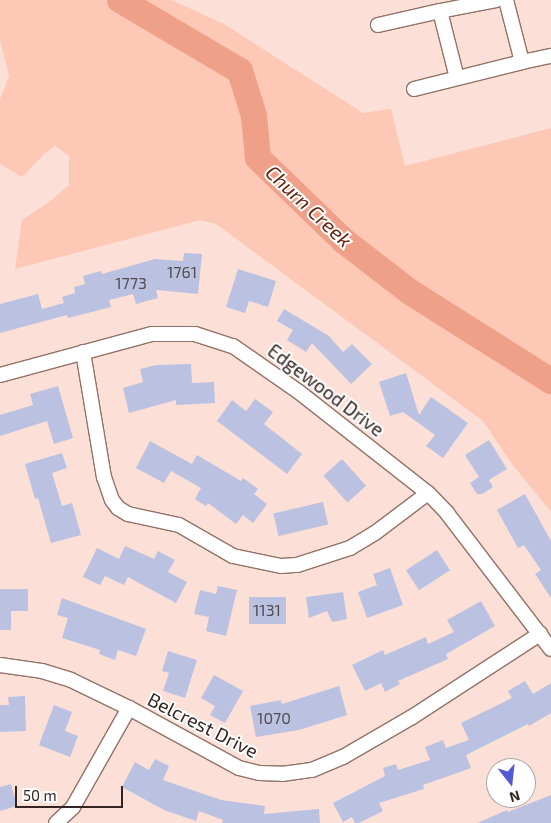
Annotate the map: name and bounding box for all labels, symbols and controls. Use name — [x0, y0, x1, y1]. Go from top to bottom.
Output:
water label: Churn Creek — [261, 160, 357, 252]
house number: 1761 — [167, 262, 197, 282]
house number: 1773 — [115, 273, 147, 293]
street label: Edgewood Drive — [263, 339, 389, 441]
house number: 1131 — [253, 600, 281, 620]
street label: Belcrest Drive — [144, 687, 262, 763]
house number: 1070 — [257, 708, 291, 728]
north arrow — [486, 758, 536, 808]
scale bar — [18, 776, 125, 808]
text: 50 m — [23, 786, 57, 804]
text: N — [508, 787, 522, 807]

